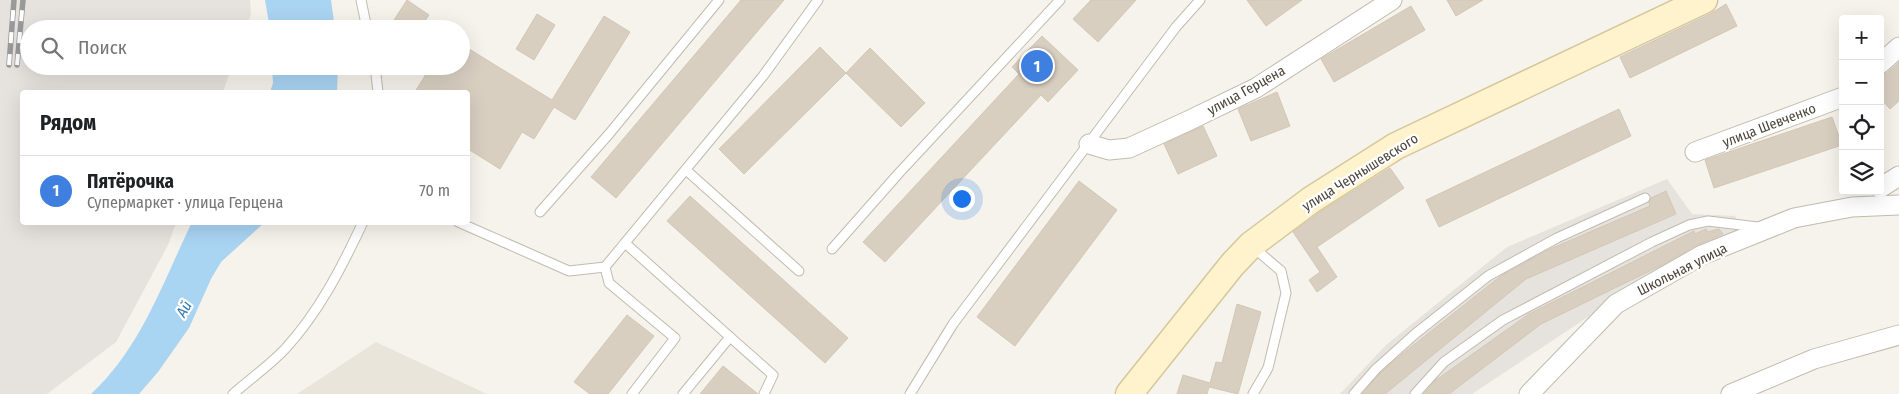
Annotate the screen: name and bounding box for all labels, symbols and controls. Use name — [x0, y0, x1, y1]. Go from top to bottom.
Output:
map controls — [1839, 15, 1884, 195]
button: + — [1839, 15, 1884, 60]
search box — [20, 20, 470, 75]
icon: search — [38, 34, 66, 62]
text: Поиск — [78, 36, 127, 59]
pin: 1 — [1021, 47, 1053, 85]
button: − — [1839, 60, 1884, 105]
street label: улица Герцена — [1204, 62, 1288, 119]
street label: улица Шевченко — [1720, 100, 1818, 151]
button: locate — [1839, 105, 1884, 150]
text: Рядом — [40, 110, 96, 136]
street label: улица Чернышевского — [1299, 130, 1421, 215]
button: layers — [1839, 150, 1884, 195]
text: Пятёрочка — [87, 170, 174, 193]
text: 1 — [53, 181, 59, 200]
text: 70 m — [419, 181, 450, 200]
your location — [949, 186, 975, 212]
text: Супермаркет · улица Герцена — [87, 193, 283, 212]
street label: Школьная улица — [1634, 239, 1730, 299]
water label: Ай — [172, 298, 196, 321]

